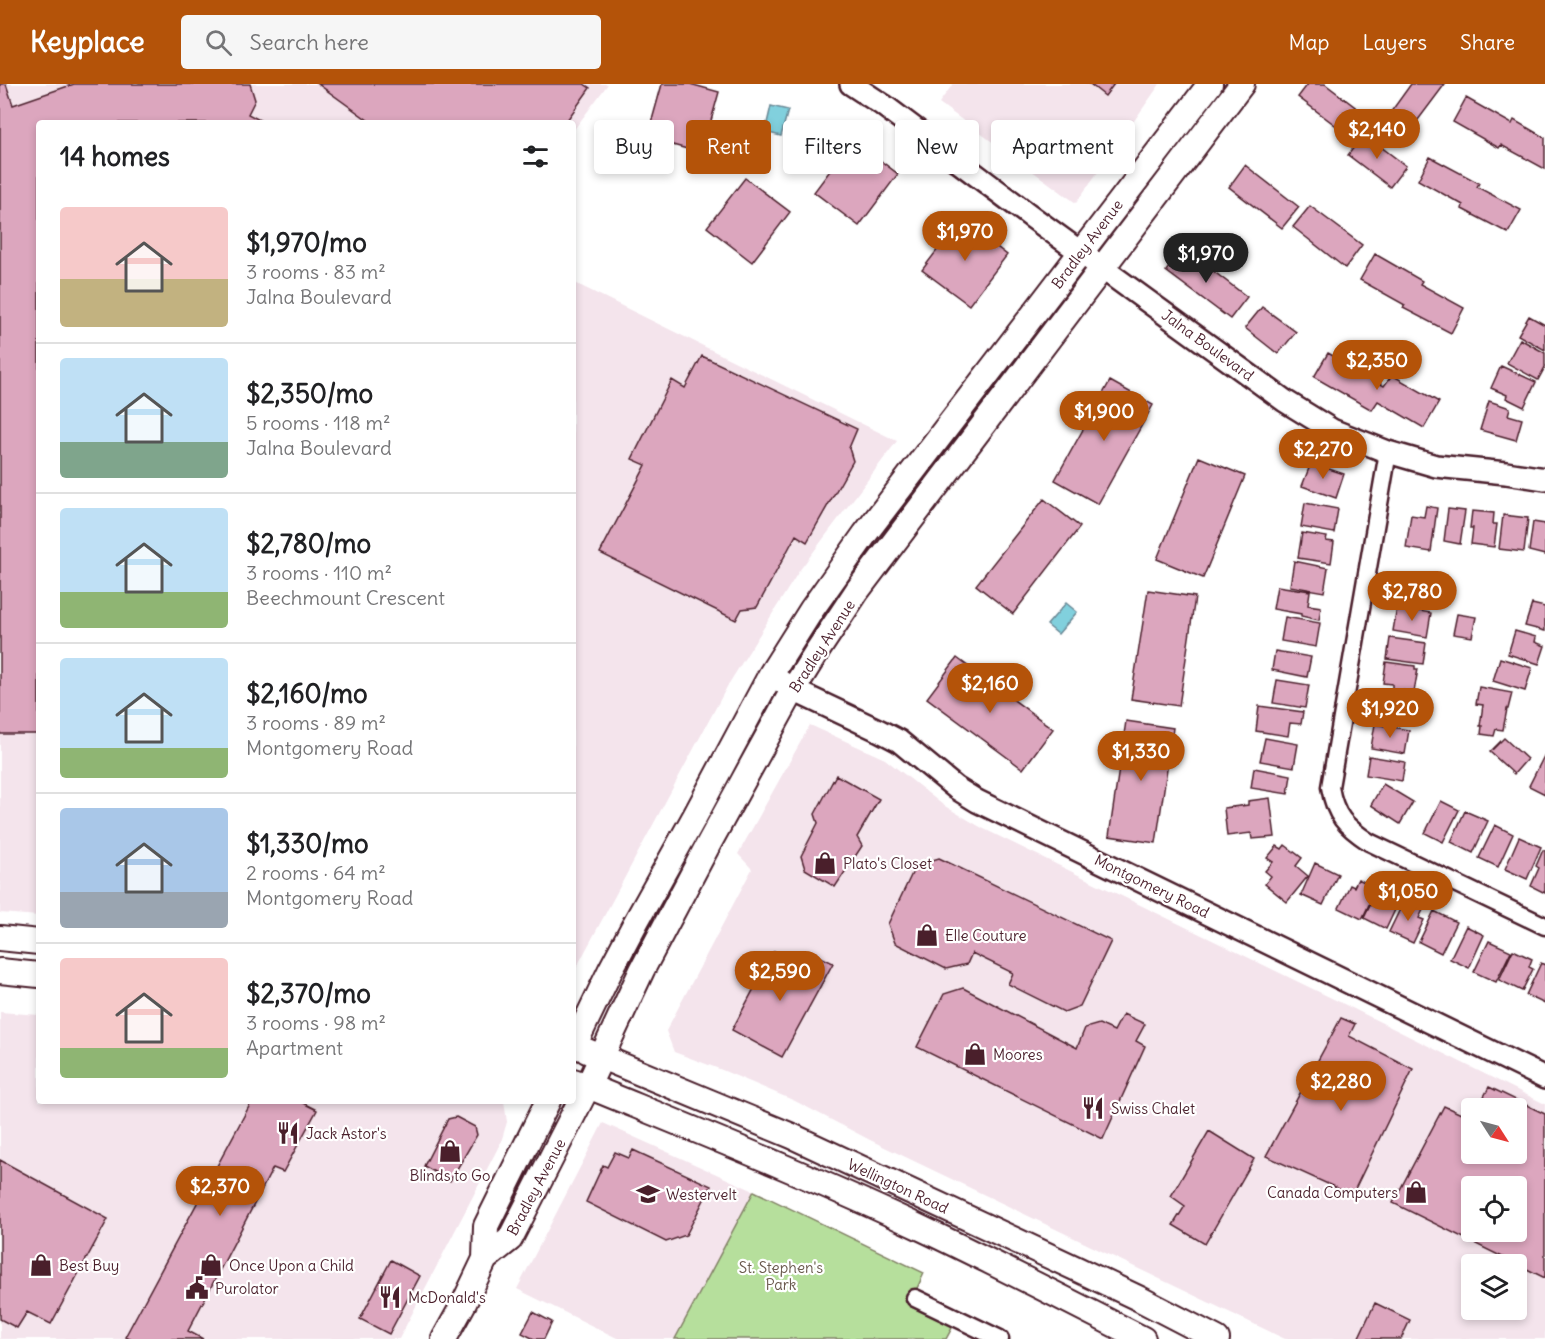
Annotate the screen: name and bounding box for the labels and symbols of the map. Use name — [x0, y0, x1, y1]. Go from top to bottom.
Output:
pin: $2,140 — [1328, 109, 1426, 160]
street label: Bradley Avenue — [1047, 196, 1127, 292]
pin: $1,970 — [916, 211, 1014, 262]
pin: $1,970 — [1157, 233, 1255, 284]
street label: Jalna Boulevard — [1158, 305, 1258, 385]
pin: $2,350 — [1328, 340, 1426, 391]
pin: $1,900 — [1055, 391, 1153, 442]
pin: $2,270 — [1274, 429, 1372, 480]
pin: $2,780 — [1363, 571, 1461, 622]
street label: Bradley Avenue — [785, 596, 859, 696]
pin: $2,160 — [941, 663, 1039, 714]
pin: $1,920 — [1341, 688, 1439, 739]
pin: $1,330 — [1092, 731, 1190, 782]
shop icon: Plato's Closet — [812, 850, 838, 876]
street label: Montgomery Road — [1091, 850, 1213, 922]
place label: Plato's Closet — [843, 854, 932, 873]
pin: $1,050 — [1359, 871, 1457, 922]
shop icon: Elle Couture — [914, 922, 940, 948]
place label: Elle Couture — [945, 926, 1027, 945]
pin: $2,590 — [731, 951, 829, 1002]
shop icon: Moores — [962, 1041, 988, 1067]
place label: Moores — [993, 1045, 1043, 1064]
pin: $2,280 — [1292, 1061, 1390, 1112]
restaurant icon: Swiss Chalet — [1080, 1095, 1106, 1121]
north arrow — [1461, 1098, 1527, 1164]
place label: Swiss Chalet — [1111, 1099, 1195, 1118]
restaurant icon: Jack Astor's — [275, 1120, 301, 1146]
place label: Jack Astor's — [306, 1124, 387, 1143]
street label: Bradley Avenue — [503, 1135, 569, 1239]
shop icon: Blinds to Go — [437, 1138, 463, 1164]
street label: Wellington Road — [844, 1154, 952, 1218]
pin: $2,370 — [171, 1166, 269, 1217]
place label: Blinds to Go — [410, 1166, 490, 1185]
shop icon: Canada Computers — [1403, 1179, 1429, 1205]
school or university icon: Westervelt — [635, 1181, 661, 1207]
place label: Canada Computers — [1267, 1183, 1398, 1202]
place label: Westervelt — [666, 1185, 737, 1204]
shop icon: Best Buy — [28, 1252, 54, 1278]
shop icon: Once Upon a Child — [198, 1252, 224, 1278]
place label: Best Buy — [59, 1256, 119, 1275]
place label: Once Upon a Child — [229, 1256, 354, 1275]
park label: St. Stephen's Park — [739, 1258, 823, 1294]
public building icon: Purolator — [184, 1275, 210, 1301]
place label: Purolator — [215, 1279, 279, 1298]
restaurant icon: McDonald's — [377, 1284, 403, 1310]
place label: McDonald's — [408, 1288, 486, 1307]

